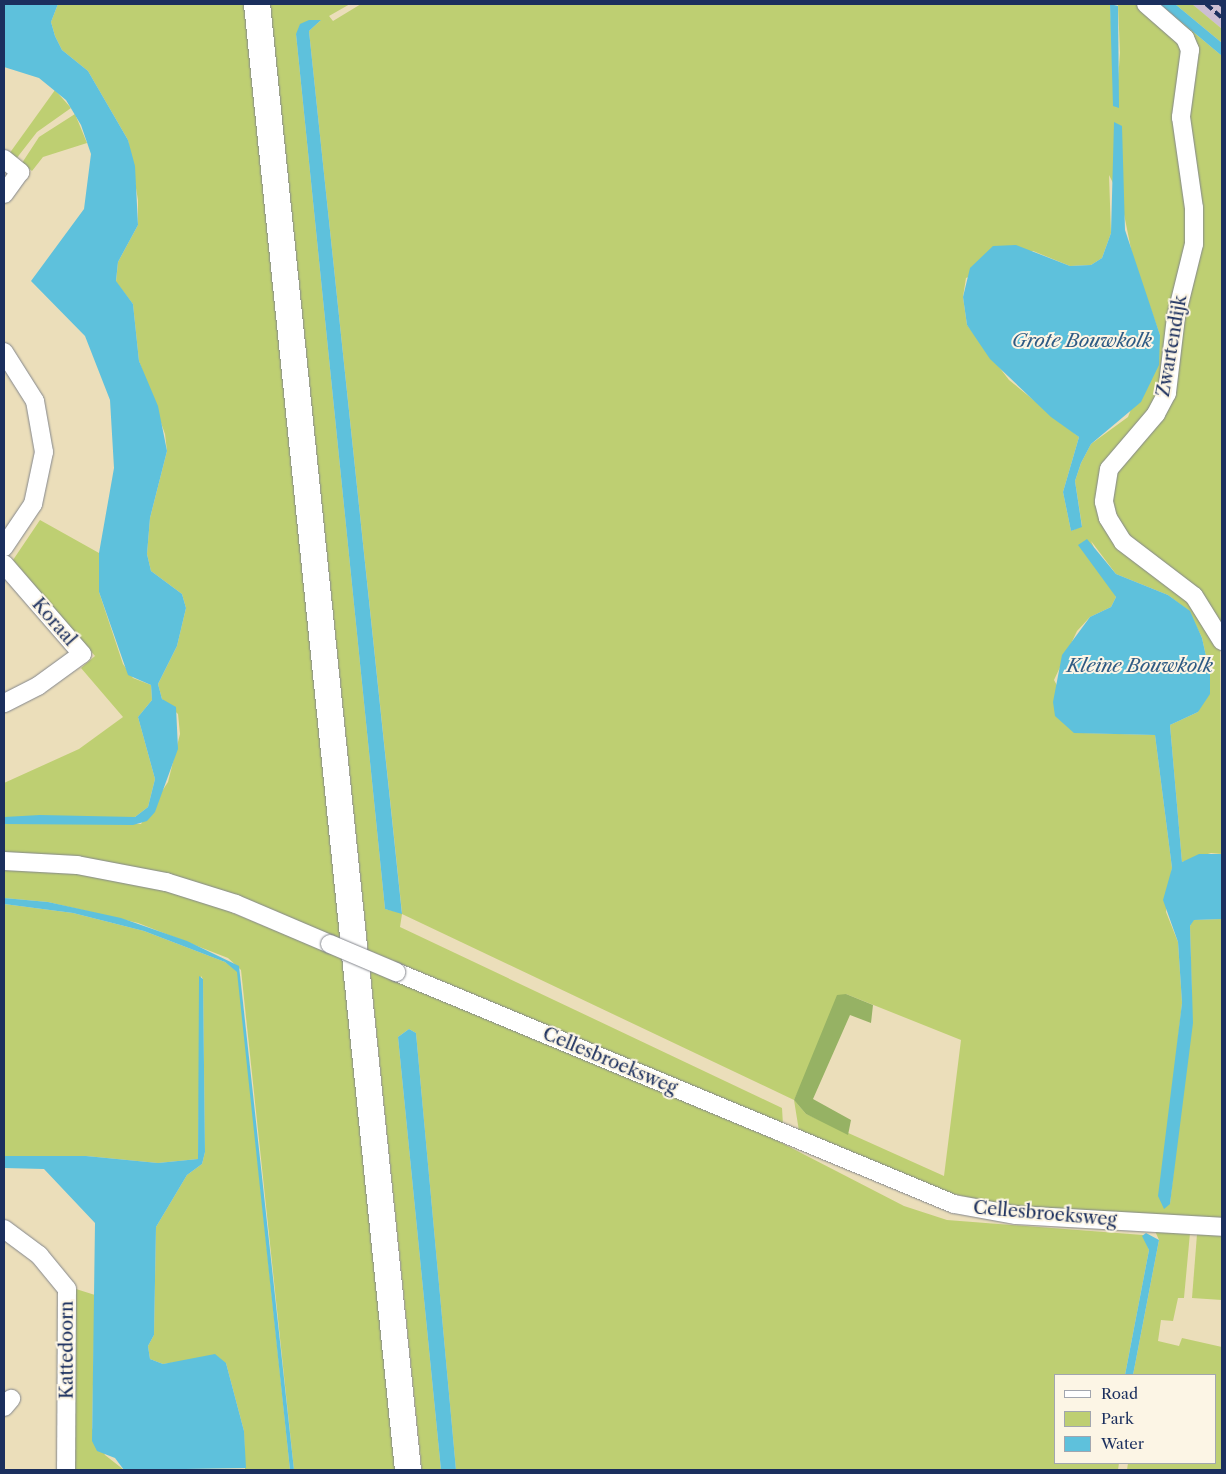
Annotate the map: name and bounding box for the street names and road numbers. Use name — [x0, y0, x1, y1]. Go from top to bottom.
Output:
street label: Zwartendijk — [1152, 294, 1192, 398]
street label: Koraal — [27, 594, 81, 650]
street label: Cellesbroeksweg — [539, 1023, 681, 1099]
street label: Cellesbroeksweg — [972, 1197, 1118, 1231]
street label: Kattedoorn — [56, 1301, 78, 1399]

